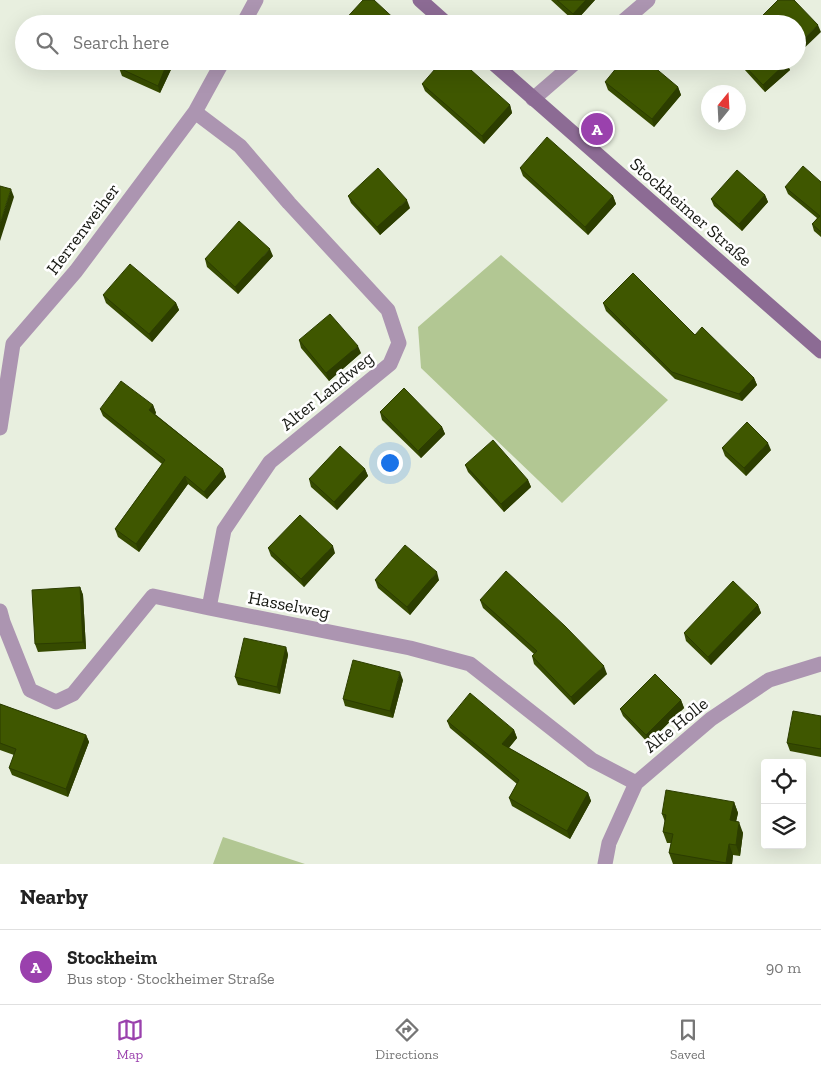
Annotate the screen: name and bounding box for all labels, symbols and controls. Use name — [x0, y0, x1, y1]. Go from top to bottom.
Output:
search box — [15, 15, 806, 70]
icon: search — [33, 29, 61, 57]
text: Search here — [73, 31, 169, 54]
north arrow — [701, 85, 746, 130]
pin: A — [581, 110, 613, 148]
street label: Stockheimer Straße — [625, 153, 757, 271]
street label: Herrenweiher — [42, 179, 124, 279]
street label: Alter Landweg — [276, 347, 378, 435]
your location — [377, 450, 403, 476]
street label: Hasselweg — [246, 586, 332, 624]
street label: Alte Holle — [639, 692, 713, 758]
map controls — [761, 759, 806, 849]
button: locate — [761, 759, 806, 804]
button: layers — [761, 804, 806, 849]
text: Nearby — [20, 884, 88, 909]
text: Stockheim — [67, 946, 157, 969]
text: A — [31, 958, 42, 977]
text: 90 m — [766, 958, 801, 977]
text: Bus stop · Stockheimer Straße — [67, 969, 275, 988]
tab: Map — [116, 1016, 144, 1063]
tab: Directions — [375, 1016, 439, 1063]
tab: Saved — [670, 1016, 705, 1063]

